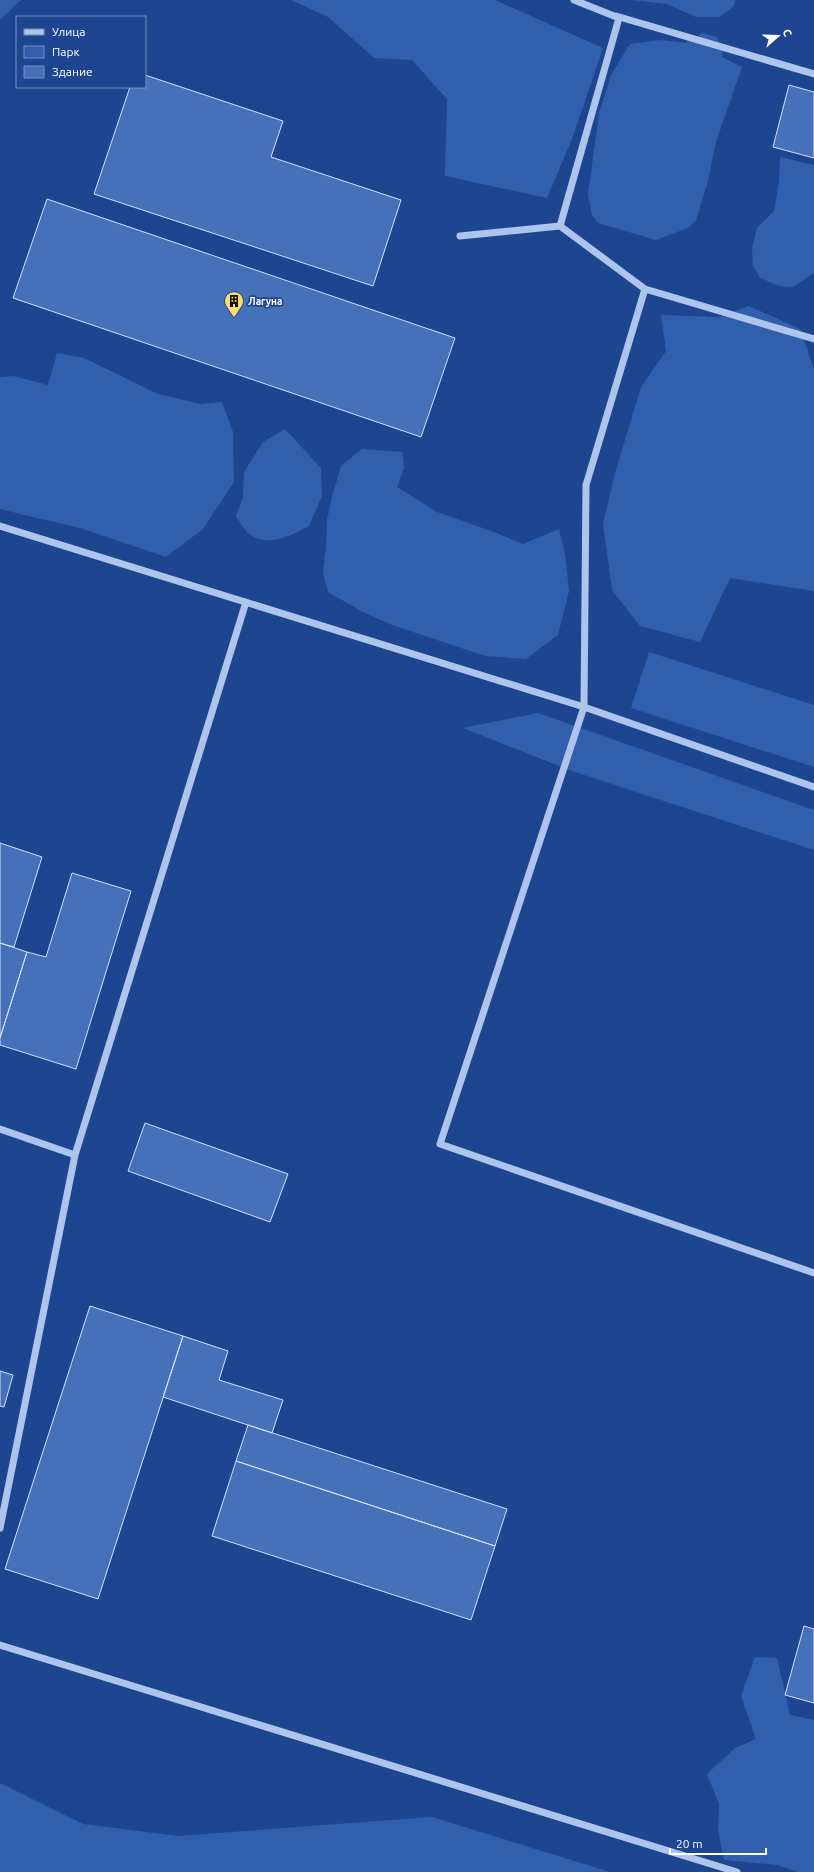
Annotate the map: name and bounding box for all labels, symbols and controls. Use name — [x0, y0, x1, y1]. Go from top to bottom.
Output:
legend — [16, 16, 146, 88]
north arrow — [758, 16, 798, 56]
text: Улица — [52, 25, 85, 38]
text: С — [781, 27, 794, 38]
text: Парк — [52, 45, 80, 58]
text: Здание — [52, 65, 93, 78]
building icon: Лагуна — [223, 290, 245, 318]
place label: Лагуна — [248, 296, 282, 307]
scale bar — [670, 1830, 766, 1856]
text: 20 m — [676, 1837, 703, 1850]

